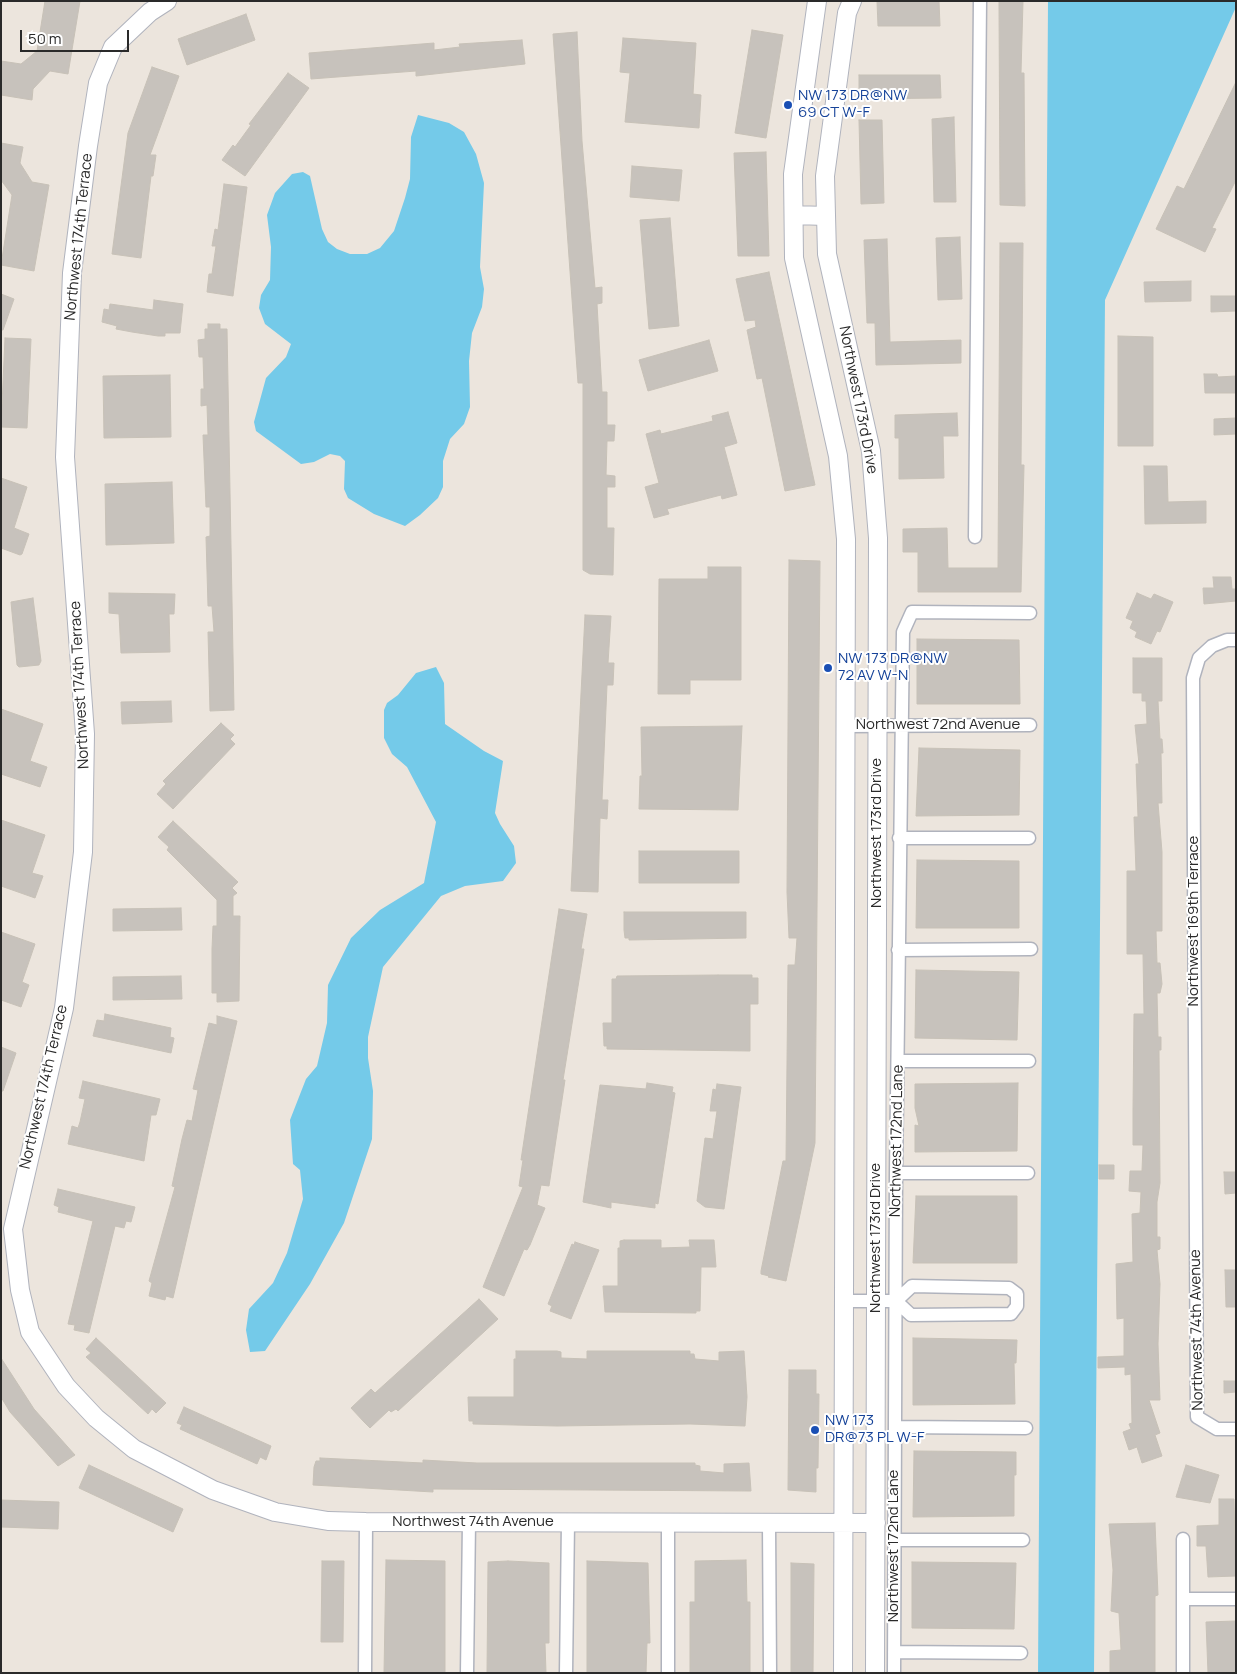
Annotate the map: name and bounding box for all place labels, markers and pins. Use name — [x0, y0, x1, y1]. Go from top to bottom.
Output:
place label: NW 173 DR@NW 69 CT W-F — [798, 87, 907, 122]
marker: NW 173 DR@NW 69 CT W-F — [782, 99, 794, 111]
place label: NW 173 DR@NW 72 AV W-N — [838, 650, 947, 685]
marker: NW 173 DR@NW 72 AV W-N — [822, 662, 834, 674]
place label: NW 173 DR@73 PL W-F — [825, 1412, 925, 1447]
marker: NW 173 DR@73 PL W-F — [809, 1424, 821, 1436]

